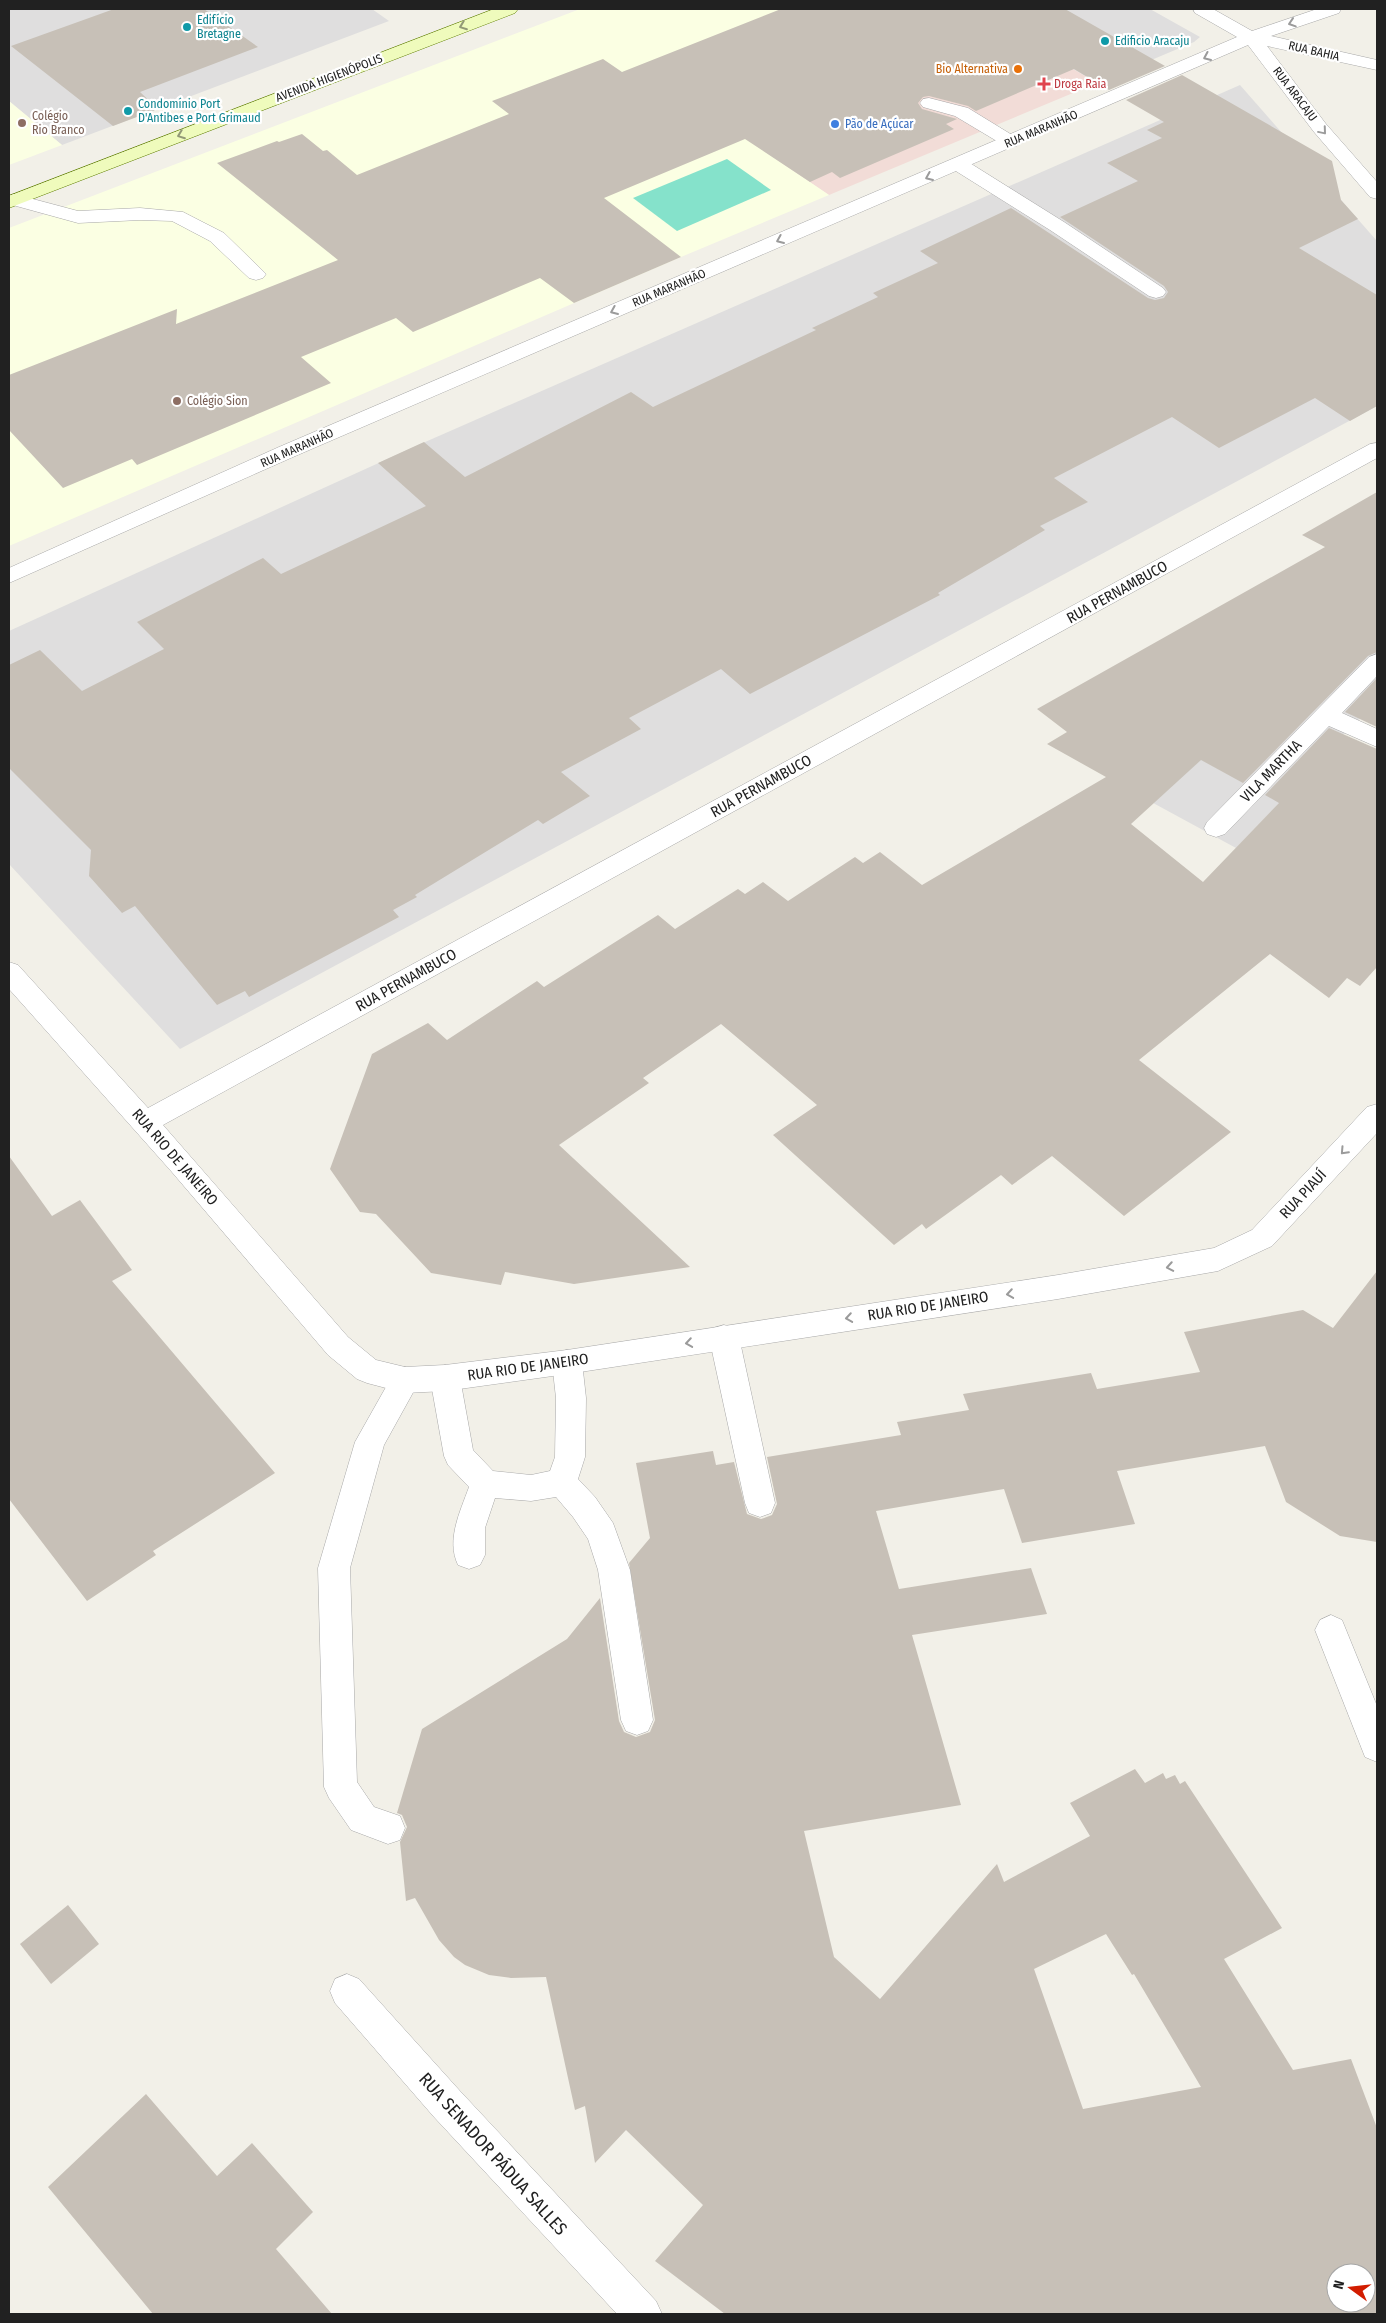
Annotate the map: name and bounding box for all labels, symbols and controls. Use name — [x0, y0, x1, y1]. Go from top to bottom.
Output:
place label: Edifício Bretagne — [197, 13, 241, 41]
one-way arrow — [1289, 18, 1297, 28]
one-way arrow — [460, 20, 468, 30]
marker: Edifício Bretagne — [181, 21, 193, 33]
place label: Edificio Aracaju — [1115, 34, 1190, 48]
marker: Edificio Aracaju — [1099, 35, 1111, 47]
street label: RUA BAHIA — [1287, 38, 1342, 64]
street label: AVENIDA HIGIENÓPOLIS — [273, 50, 384, 105]
one-way arrow — [1203, 51, 1212, 62]
place label: Bio Alternativa — [936, 62, 1008, 76]
marker: Bio Alternativa — [1012, 63, 1024, 75]
street label: RUA ARACAJU — [1270, 64, 1320, 124]
place label: Droga Raia — [1054, 77, 1107, 91]
marker: Droga Raia — [1038, 78, 1050, 90]
place label: Condomínio Port D'Antibes e Port Grimaud — [138, 97, 261, 125]
marker: Condomínio Port D'Antibes e Port Grimaud — [122, 105, 134, 117]
street label: RUA MARANHÃO — [1002, 106, 1080, 151]
place label: Colégio Rio Branco — [32, 109, 85, 137]
marker: Colégio Rio Branco — [16, 117, 28, 129]
place label: Pão de Açúcar — [845, 117, 914, 131]
marker: Pão de Açúcar — [829, 118, 841, 130]
one-way arrow — [1318, 125, 1326, 134]
one-way arrow — [177, 129, 186, 140]
one-way arrow — [925, 170, 934, 181]
one-way arrow — [776, 234, 785, 245]
street label: RUA MARANHÃO — [630, 265, 708, 310]
one-way arrow — [610, 305, 619, 316]
place label: Colégio Sion — [187, 394, 248, 408]
marker: Colégio Sion — [171, 395, 183, 407]
street label: RUA MARANHÃO — [258, 425, 336, 470]
street label: RUA PERNAMBUCO — [1063, 557, 1171, 627]
street label: VILA MARTHA — [1237, 736, 1305, 806]
street label: RUA PERNAMBUCO — [707, 751, 815, 821]
street label: RUA PERNAMBUCO — [352, 945, 460, 1015]
street label: RUA RIO DE JANEIRO — [128, 1105, 222, 1209]
one-way arrow — [1341, 1145, 1350, 1154]
street label: RUA PIAUÍ — [1276, 1166, 1330, 1222]
one-way arrow — [1166, 1262, 1175, 1272]
street label: RUA RIO DE JANEIRO — [866, 1288, 990, 1324]
one-way arrow — [1006, 1288, 1014, 1299]
one-way arrow — [845, 1313, 854, 1323]
one-way arrow — [684, 1337, 693, 1347]
street label: RUA RIO DE JANEIRO — [466, 1350, 590, 1384]
street label: RUA SENADOR PÁDUA SALLES — [414, 2068, 573, 2240]
north arrow — [1326, 2263, 1376, 2313]
text: N — [1330, 2279, 1348, 2291]

